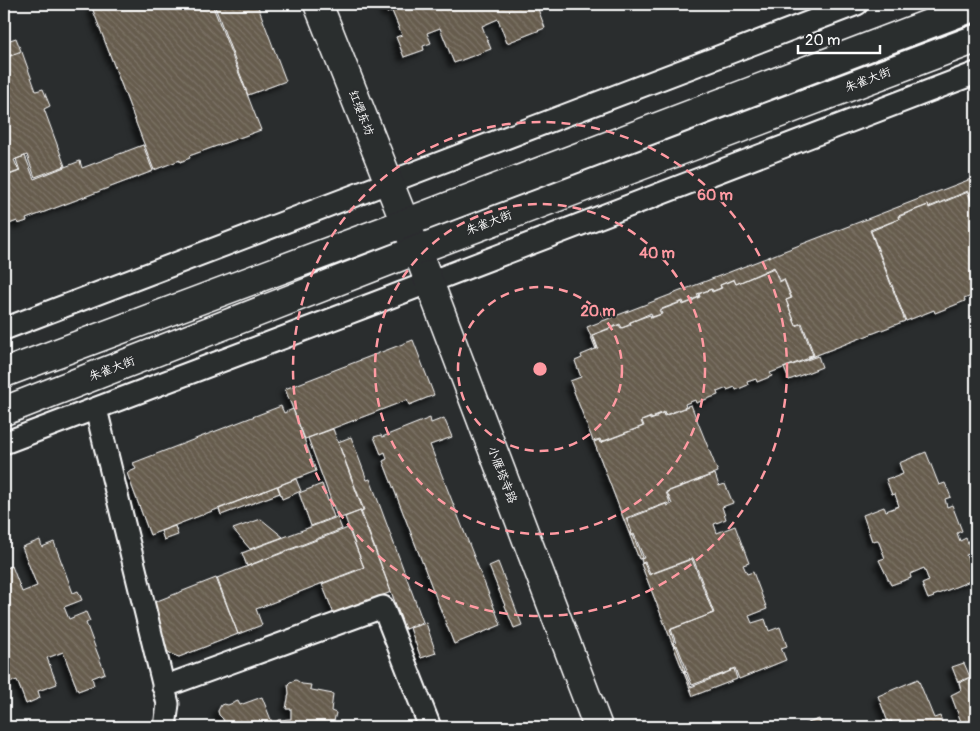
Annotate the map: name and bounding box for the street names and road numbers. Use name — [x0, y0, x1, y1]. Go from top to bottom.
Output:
street label: 朱雀大街 — [843, 64, 893, 96]
street label: 红缨东坊 — [345, 88, 377, 138]
street label: 朱雀大街 — [464, 207, 514, 239]
street label: 朱雀大街 — [87, 353, 137, 385]
street label: 小雁塔寺路 — [484, 444, 520, 506]

